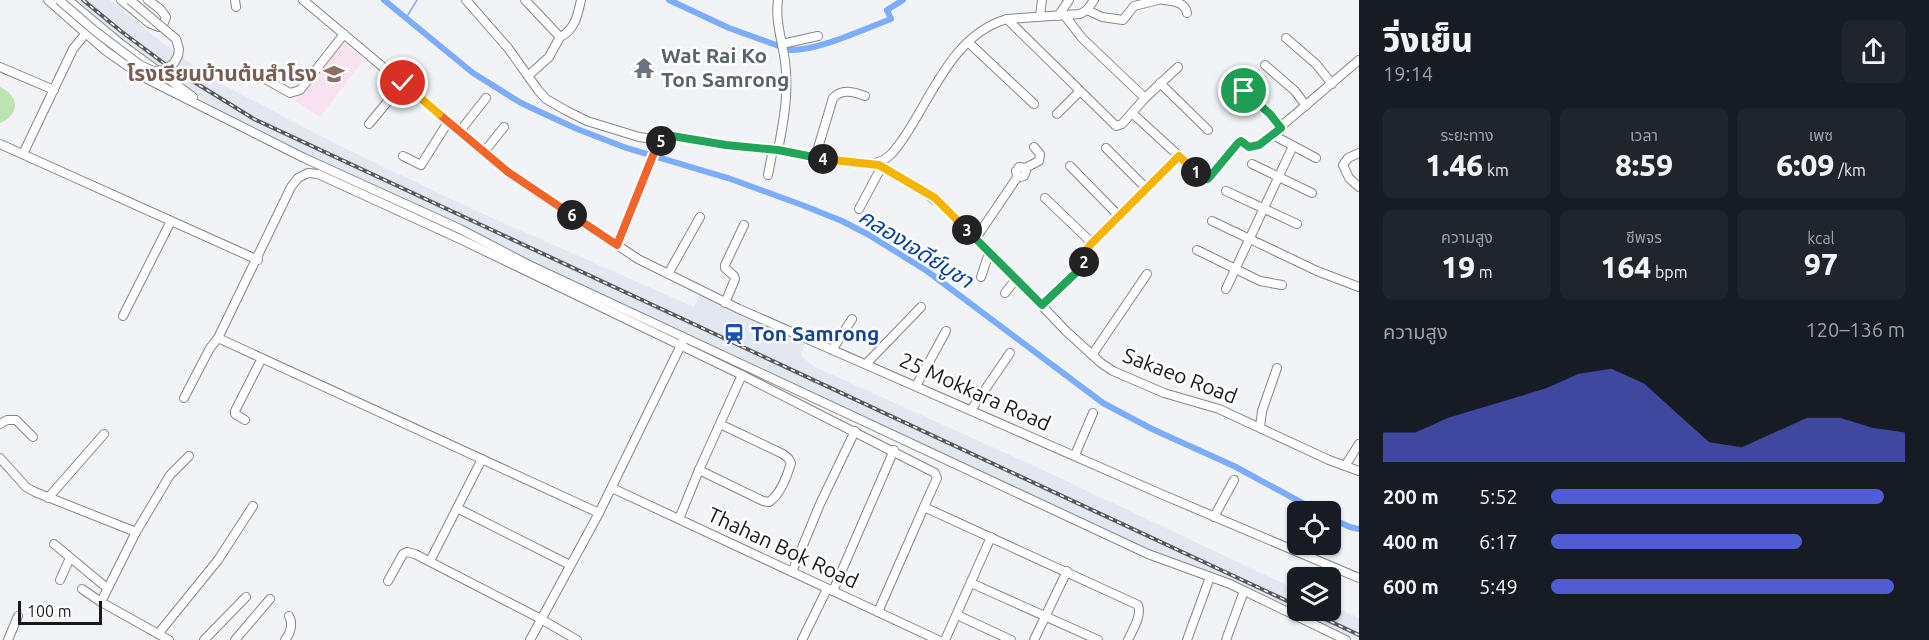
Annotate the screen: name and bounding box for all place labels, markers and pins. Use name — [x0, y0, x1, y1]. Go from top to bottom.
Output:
place label: Wat Rai Ko Ton Samrong — [661, 43, 789, 91]
temple icon: Wat Rai Ko Ton Samrong — [632, 56, 656, 80]
pin — [377, 57, 428, 108]
place label: โรงเรียนบ้านต้นสำโรง — [127, 61, 317, 85]
school or university icon: โรงเรียนบ้านต้นสำโรง — [322, 62, 346, 86]
pin — [1218, 65, 1269, 116]
pin: 5 — [646, 126, 676, 156]
pin: 4 — [808, 144, 838, 174]
pin: 1 — [1181, 157, 1211, 187]
pin: 6 — [557, 200, 587, 230]
pin: 3 — [952, 215, 982, 245]
pin: 2 — [1069, 247, 1099, 277]
place label: Ton Samrong — [751, 321, 879, 345]
station icon: Ton Samrong — [722, 322, 746, 346]

